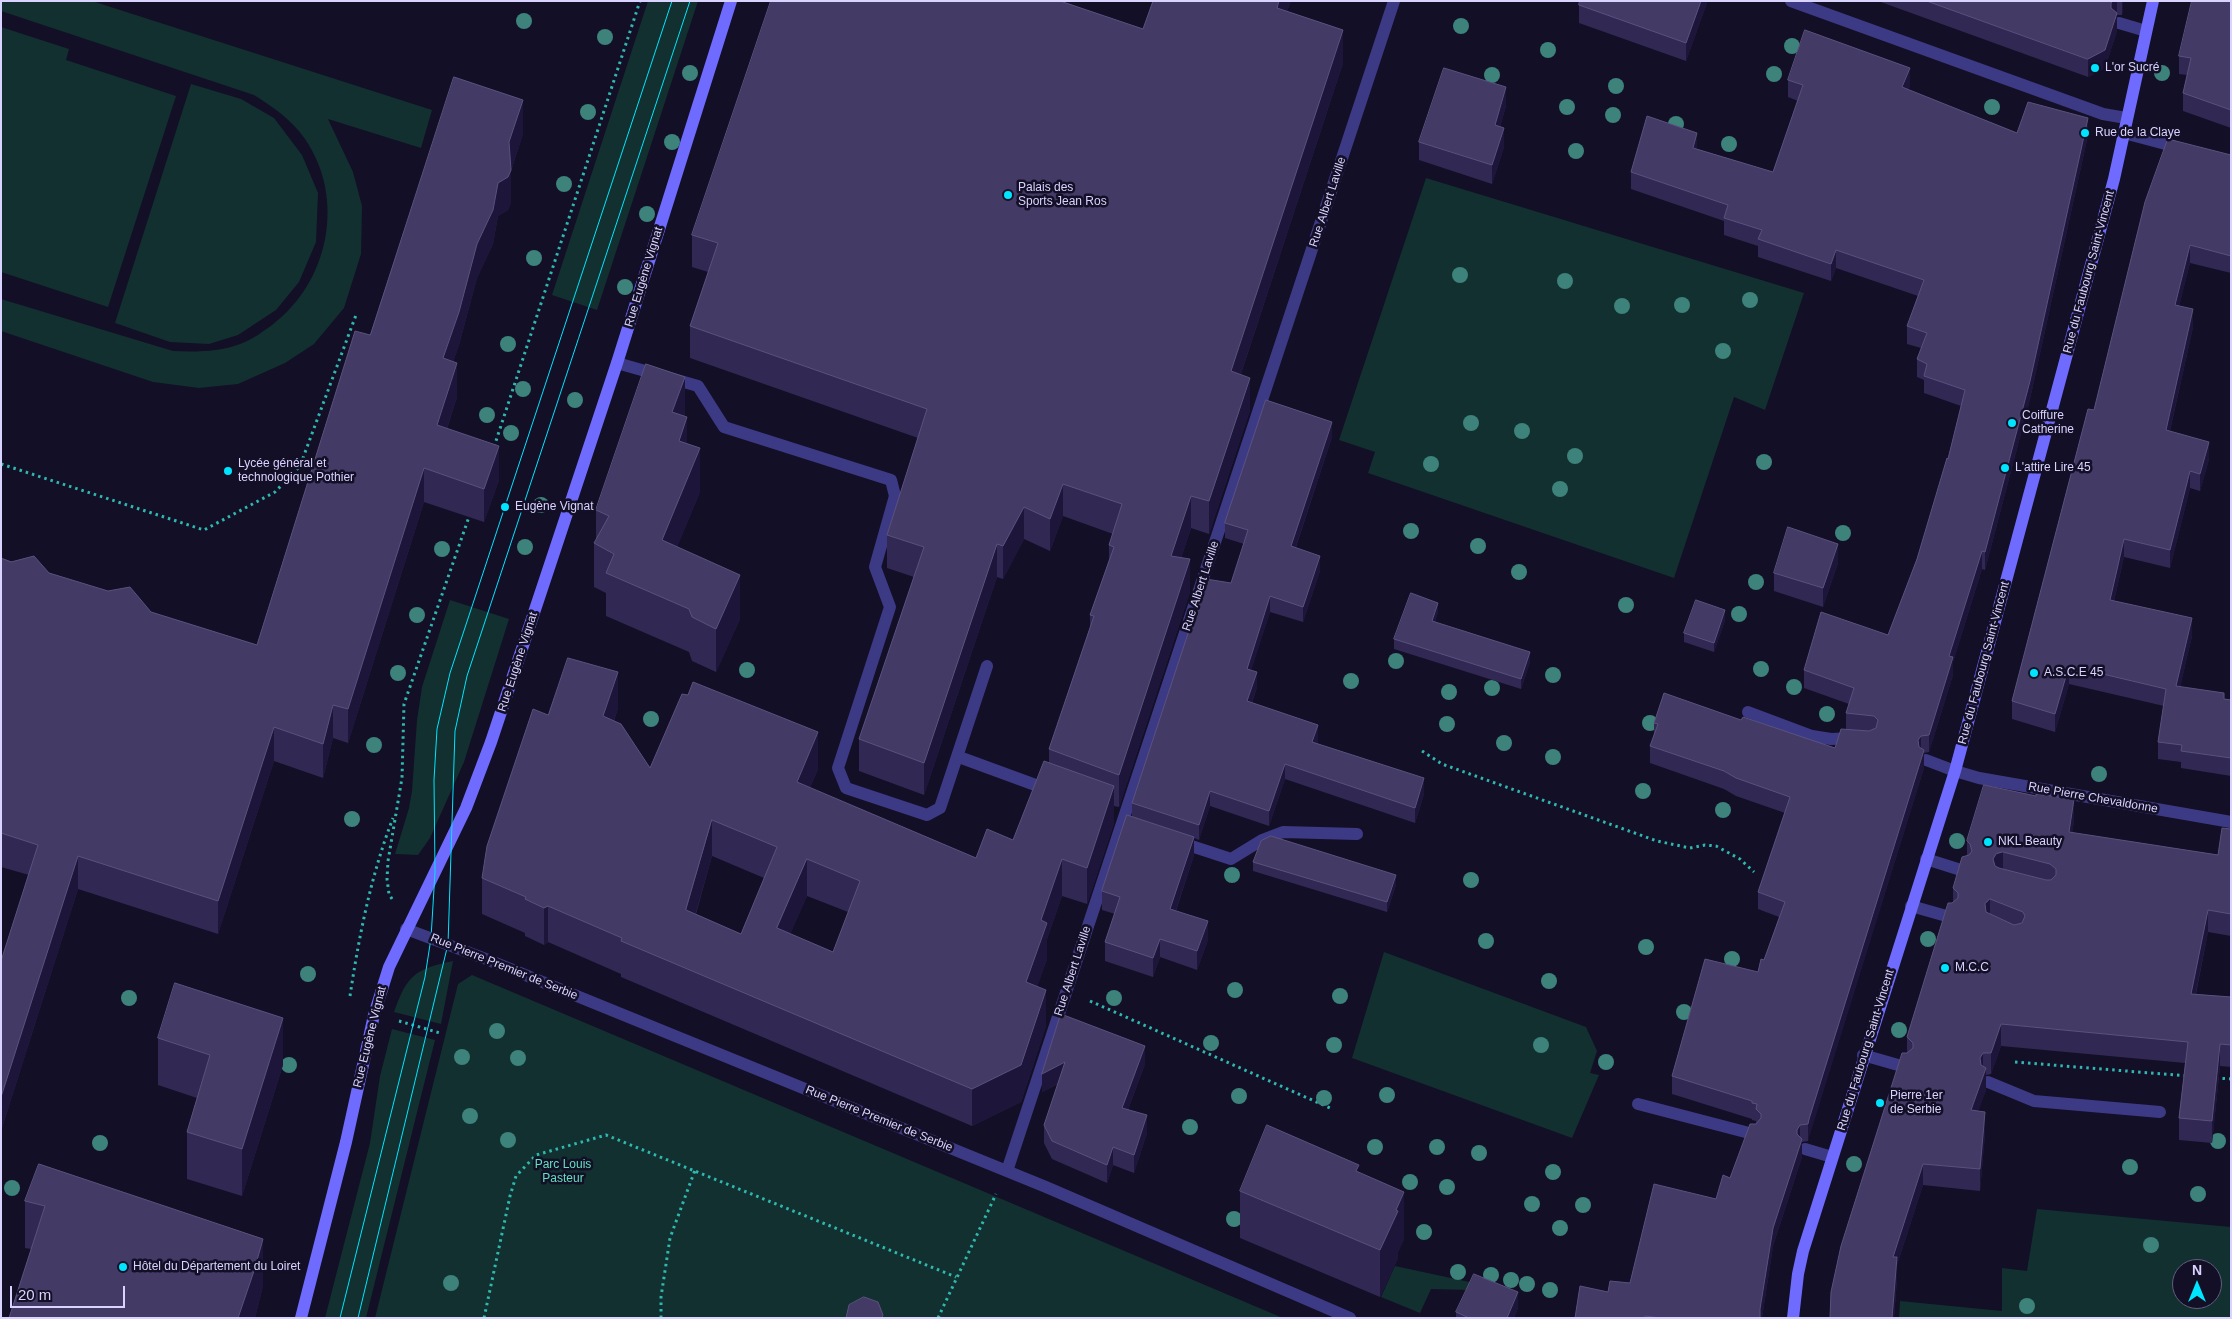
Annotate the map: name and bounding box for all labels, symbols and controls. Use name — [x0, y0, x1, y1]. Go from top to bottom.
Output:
place label: L'or Sucré — [2105, 61, 2159, 75]
marker: L'or Sucré — [2089, 62, 2101, 74]
place label: Rue de la Claye — [2095, 126, 2180, 140]
marker: Rue de la Claye — [2079, 127, 2091, 139]
street label: Rue Albert Laville — [1307, 155, 1349, 249]
place label: Palais des Sports Jean Ros — [1018, 181, 1107, 209]
marker: Palais des Sports Jean Ros — [1002, 189, 1014, 201]
street label: Rue du Faubourg Saint-Vincent — [2060, 189, 2118, 355]
street label: Rue Eugène Vignat — [622, 225, 666, 329]
place label: Coiffure Catherine — [2022, 409, 2074, 437]
marker: Coiffure Catherine — [2006, 417, 2018, 429]
place label: Lycée général et technologique Pothier — [238, 457, 354, 485]
place label: L'attire Lire 45 — [2015, 461, 2091, 475]
marker: L'attire Lire 45 — [1999, 462, 2011, 474]
marker: Lycée général et technologique Pothier — [222, 465, 234, 477]
place label: Eugène Vignat — [515, 500, 594, 514]
marker: Eugène Vignat — [499, 501, 511, 513]
street label: Rue Albert Laville — [1180, 539, 1222, 633]
street label: Rue du Faubourg Saint-Vincent — [1955, 580, 2013, 746]
street label: Rue Eugène Vignat — [495, 610, 541, 714]
place label: A.S.C.E 45 — [2044, 666, 2103, 680]
marker: A.S.C.E 45 — [2028, 667, 2040, 679]
street label: Rue Pierre Chevaldonne — [2027, 779, 2159, 817]
place label: NKL Beauty — [1998, 835, 2062, 849]
marker: NKL Beauty — [1982, 836, 1994, 848]
street label: Rue Albert Laville — [1052, 924, 1094, 1018]
street label: Rue Pierre Premier de Serbie — [428, 931, 580, 1003]
place label: M.C.C — [1955, 961, 1989, 975]
marker: M.C.C — [1939, 962, 1951, 974]
street label: Rue du Faubourg Saint-Vincent — [1835, 968, 1897, 1132]
street label: Rue Eugène Vignat — [350, 985, 390, 1089]
street label: Rue Pierre Premier de Serbie — [803, 1083, 955, 1155]
place label: Pierre 1er de Serbie — [1890, 1089, 1943, 1117]
marker: Pierre 1er de Serbie — [1874, 1097, 1886, 1109]
park label: Parc Louis Pasteur — [535, 1158, 591, 1186]
north arrow — [2172, 1259, 2222, 1309]
place label: Hôtel du Département du Loiret — [133, 1260, 300, 1274]
marker: Hôtel du Département du Loiret — [117, 1261, 129, 1273]
text: N — [2192, 1262, 2202, 1278]
scale bar — [12, 1276, 128, 1308]
text: 20 m — [18, 1286, 51, 1303]

